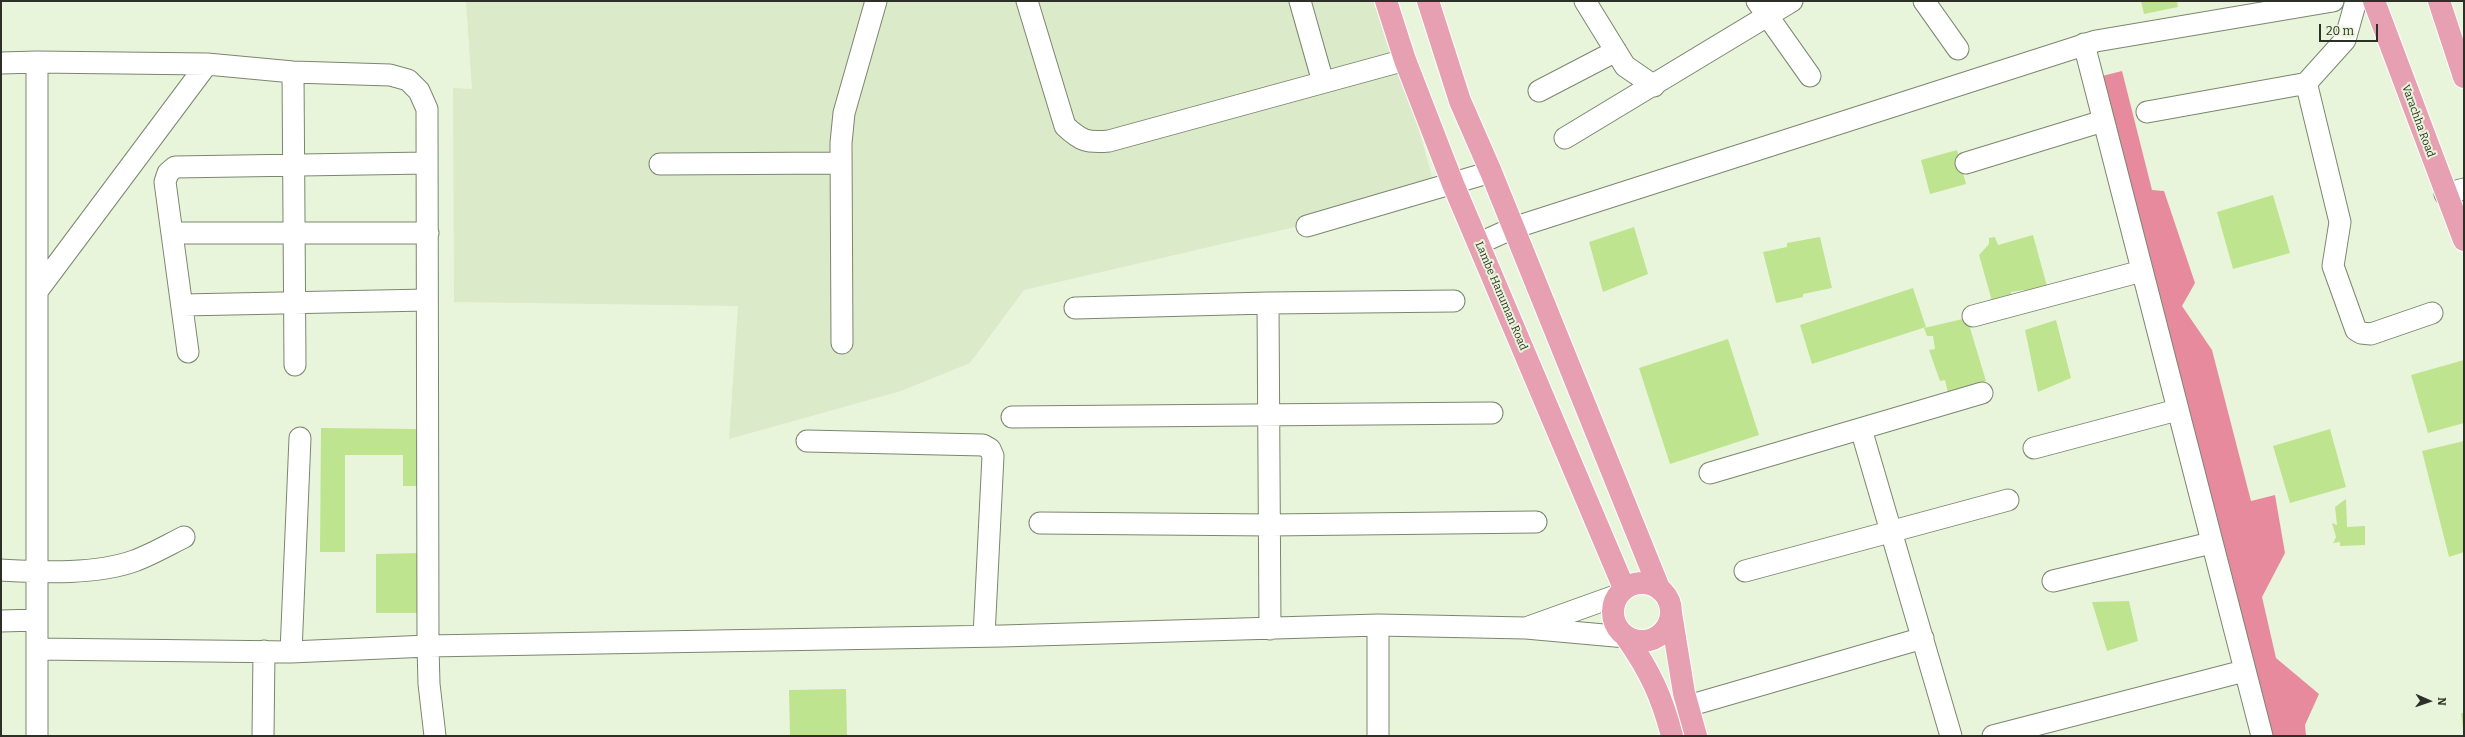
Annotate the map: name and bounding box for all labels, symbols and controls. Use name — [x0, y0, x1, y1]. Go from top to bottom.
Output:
scale bar — [2321, 16, 2380, 42]
text: 20 m — [2326, 24, 2354, 38]
street label: Varachha Road — [2399, 83, 2437, 159]
street label: Lambe Hanuman Road — [1472, 240, 1530, 352]
north arrow — [2409, 681, 2449, 721]
text: N — [2435, 697, 2448, 706]

